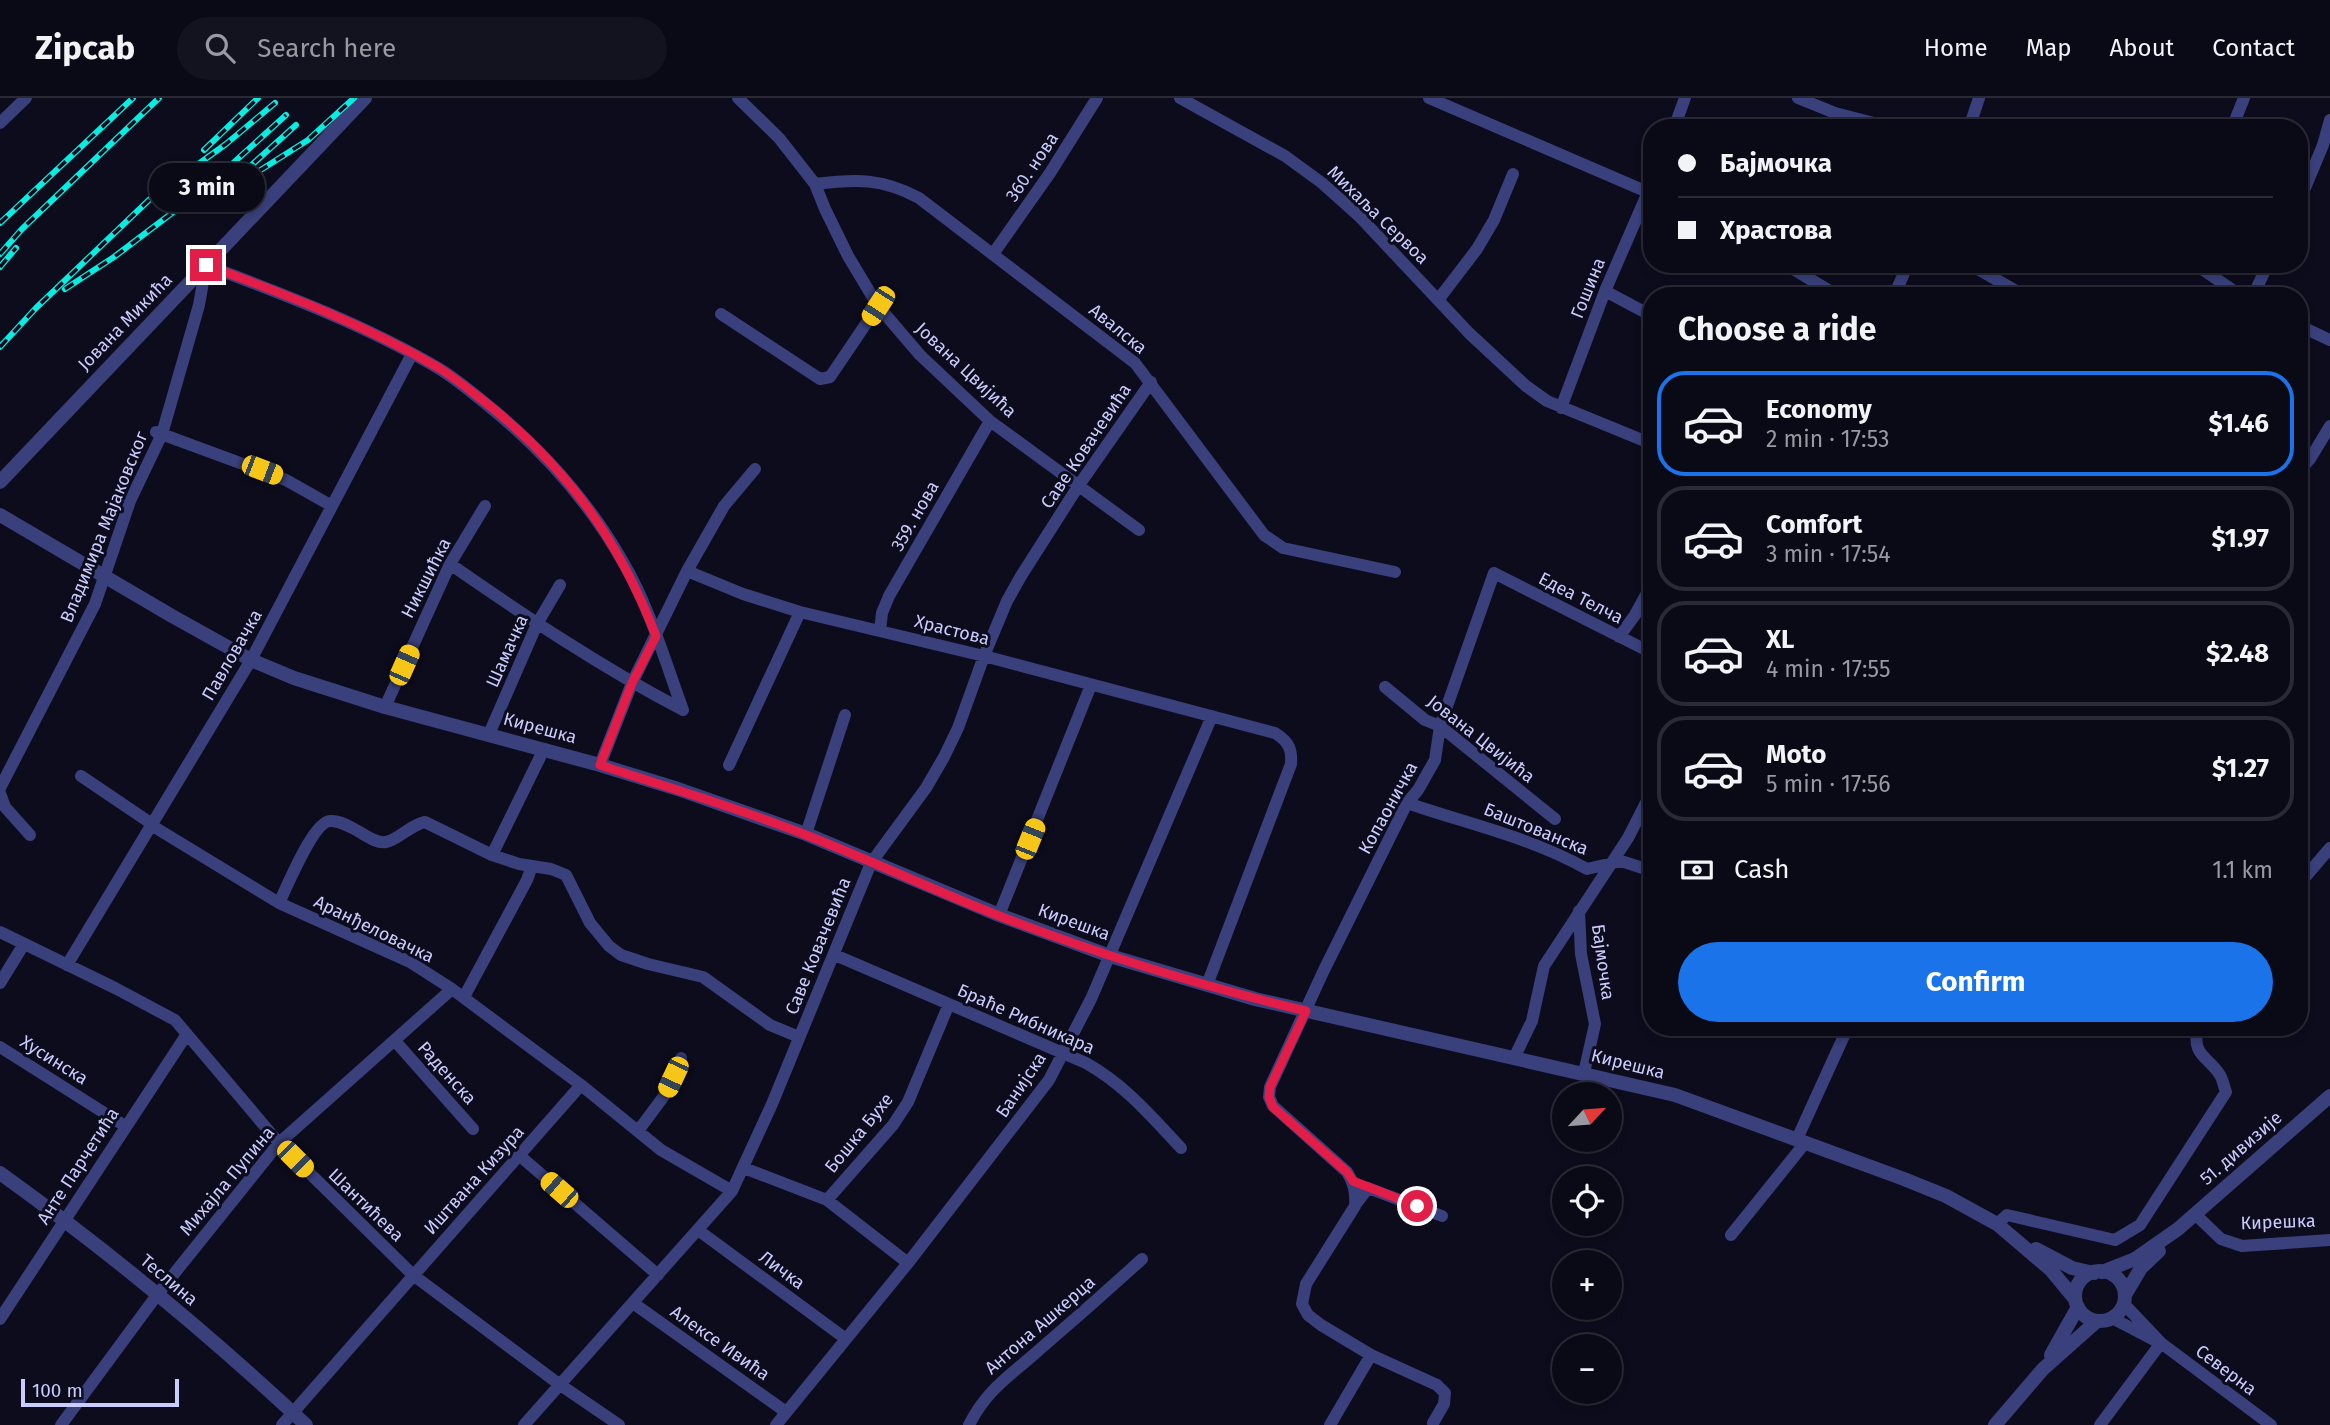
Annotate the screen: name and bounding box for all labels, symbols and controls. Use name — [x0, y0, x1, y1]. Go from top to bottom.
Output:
search box — [177, 17, 667, 80]
text: Zipcab — [35, 28, 135, 68]
icon: search — [201, 29, 239, 67]
text: Search here — [257, 33, 396, 64]
text: Home — [1924, 34, 1988, 62]
text: Map — [2026, 34, 2072, 62]
text: About — [2110, 34, 2174, 62]
text: Contact — [2212, 34, 2295, 62]
street label: 360. нова — [1001, 128, 1063, 206]
text: Бајмочка — [1720, 148, 1832, 179]
street label: Михаља Сервоа — [1323, 161, 1433, 269]
callout: 3 min — [148, 164, 264, 212]
text: 3 min — [179, 173, 235, 201]
text: Храстова — [1720, 215, 1832, 246]
route end — [190, 249, 222, 281]
street label: Гошина — [1566, 254, 1610, 322]
street label: Јована Микића — [73, 269, 177, 375]
car — [858, 283, 899, 329]
street label: Авалска — [1085, 299, 1151, 359]
text: Choose a ride — [1678, 310, 1876, 348]
street label: Јована Цвијића — [911, 318, 1021, 422]
street label: Саве Ковачевића — [1036, 379, 1136, 513]
icon: car — [1682, 392, 1745, 455]
text: Economy — [1766, 394, 1872, 425]
text: $1.46 — [2209, 408, 2269, 439]
text: 2 min · 17:53 — [1766, 425, 1890, 453]
street label: Владимира Мајаковског — [56, 428, 153, 626]
car — [239, 453, 286, 487]
street label: 359. нова — [886, 477, 944, 555]
icon: car — [1682, 507, 1745, 570]
text: Comfort — [1766, 509, 1862, 540]
text: $1.97 — [2212, 523, 2269, 554]
street label: Никшићка — [396, 534, 456, 622]
text: 3 min · 17:54 — [1766, 540, 1891, 568]
street label: Едеа Телча — [1535, 567, 1627, 629]
street label: Павловачка — [197, 606, 267, 704]
street label: Храстова — [912, 610, 992, 650]
street label: Шамачка — [481, 611, 533, 691]
icon: car — [1682, 622, 1745, 685]
text: XL — [1766, 624, 1794, 655]
text: $2.48 — [2206, 638, 2269, 669]
car — [386, 642, 423, 688]
text: 4 min · 17:55 — [1766, 655, 1890, 683]
street label: Јована Цвијића — [1423, 690, 1539, 788]
street label: Кирешка — [501, 708, 579, 748]
icon: car — [1682, 737, 1745, 800]
text: Moto — [1766, 739, 1826, 770]
text: $1.27 — [2212, 753, 2269, 784]
street label: Копаоничка — [1354, 758, 1422, 858]
text: 5 min · 17:56 — [1766, 770, 1891, 798]
street label: Баштованска — [1481, 798, 1591, 860]
car — [1013, 816, 1048, 862]
icon: cash — [1678, 851, 1716, 889]
text: Cash — [1734, 854, 1790, 885]
text: 1.1 km — [2212, 856, 2273, 884]
street label: Саве Ковачевића — [780, 874, 856, 1018]
street label: Аранђеловачка — [310, 890, 438, 968]
street label: Кирешка — [1035, 899, 1113, 945]
street label: Бајмочка — [1587, 923, 1619, 1001]
button: Confirm — [1678, 942, 2273, 1022]
street label: Браће Рибникара — [954, 979, 1098, 1059]
street label: Хусинска — [16, 1031, 92, 1089]
street label: Раденска — [413, 1037, 481, 1109]
street label: Кирешка — [1589, 1044, 1667, 1084]
street label: Банијска — [991, 1048, 1051, 1122]
car — [655, 1054, 692, 1100]
north arrow — [1552, 1082, 1622, 1152]
map controls — [1552, 1082, 1622, 1404]
street label: Бошка Бухе — [820, 1089, 898, 1177]
street label: Анте Парчетића — [32, 1104, 124, 1228]
street label: 51. дивизије — [2196, 1106, 2286, 1190]
street label: Иштвана Кизура — [419, 1121, 529, 1239]
street label: Михајла Пупина — [175, 1122, 279, 1240]
car — [273, 1137, 318, 1181]
street label: Шантићева — [324, 1164, 408, 1246]
button: locate — [1552, 1166, 1622, 1236]
car — [537, 1168, 582, 1212]
route start — [1401, 1190, 1433, 1222]
street label: Кирешка — [2240, 1210, 2316, 1234]
street label: Личка — [755, 1246, 809, 1294]
street label: Теслина — [136, 1250, 202, 1310]
button: + — [1552, 1250, 1622, 1320]
street label: Антона Ашкерца — [980, 1271, 1100, 1379]
street label: Алексе Ивића — [666, 1301, 774, 1385]
button: − — [1552, 1334, 1622, 1404]
street label: Северна — [2191, 1340, 2261, 1400]
scale bar — [21, 1376, 178, 1408]
text: 100 m — [32, 1379, 83, 1402]

